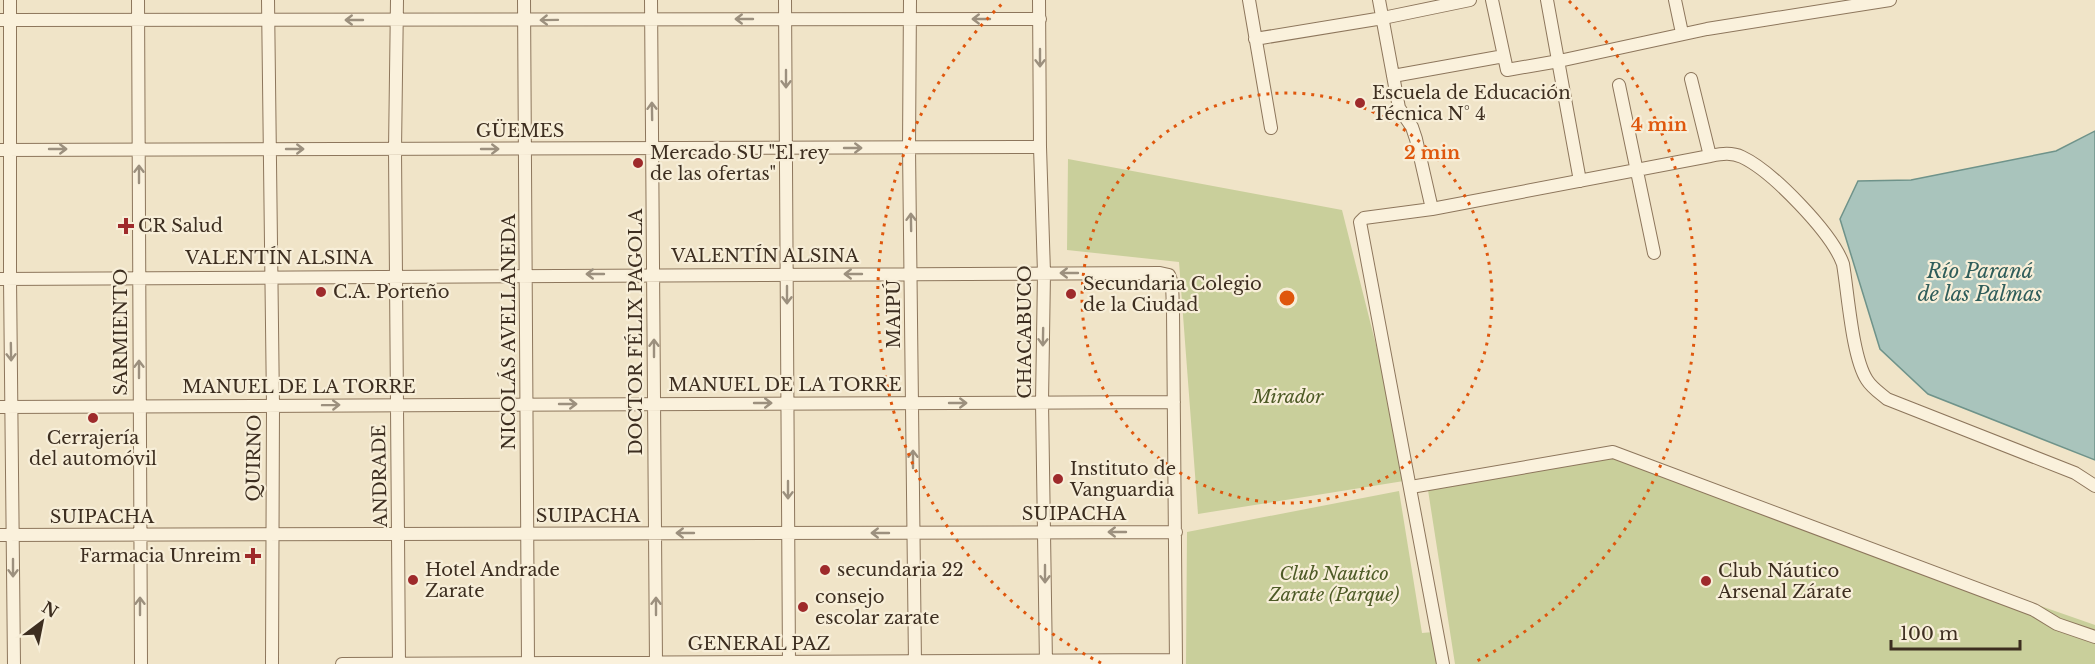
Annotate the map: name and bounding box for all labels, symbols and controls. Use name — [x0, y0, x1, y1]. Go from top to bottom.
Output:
one-way arrow — [735, 13, 755, 25]
one-way arrow — [972, 13, 992, 25]
one-way arrow — [540, 14, 560, 26]
one-way arrow — [345, 15, 365, 26]
one-way arrow — [1034, 48, 1046, 68]
one-way arrow — [780, 69, 792, 89]
place label: Escuela de Educación Técnica N° 4 — [1372, 82, 1571, 125]
marker: Escuela de Educación Técnica N° 4 — [1353, 96, 1367, 110]
one-way arrow — [646, 101, 658, 121]
text: 4 min — [1631, 114, 1687, 136]
street label: GÜEMES — [476, 119, 564, 142]
place label: Mercado SU "El rey de las ofertas" — [650, 142, 830, 185]
one-way arrow — [843, 142, 863, 154]
text: 2 min — [1404, 142, 1460, 164]
one-way arrow — [48, 143, 68, 155]
one-way arrow — [285, 143, 305, 155]
one-way arrow — [480, 143, 500, 155]
marker: Mercado SU "El rey de las ofertas" — [631, 156, 645, 170]
one-way arrow — [133, 164, 145, 184]
street label: DOCTOR FÉLIX PAGOLA — [624, 208, 647, 455]
one-way arrow — [905, 212, 916, 232]
street label: NICOLÁS AVELLANEDA — [497, 213, 520, 450]
place label: CR Salud — [138, 215, 223, 237]
marker: CR Salud — [119, 219, 133, 233]
street label: VALENTÍN ALSINA — [670, 244, 860, 267]
street label: VALENTÍN ALSINA — [184, 246, 374, 269]
water label: Río Paraná de las Palmas — [1918, 259, 2043, 306]
street label: CHACABUCO — [1014, 265, 1036, 399]
one-way arrow — [1060, 267, 1080, 279]
street label: SARMIENTO — [110, 268, 132, 396]
one-way arrow — [844, 268, 864, 280]
one-way arrow — [586, 269, 606, 280]
place label: Secundaria Colegio de la Ciudad — [1083, 273, 1262, 316]
street label: MAIPÚ — [882, 280, 905, 348]
place label: C.A. Porteño — [333, 281, 450, 303]
marker: C.A. Porteño — [314, 285, 328, 299]
one-way arrow — [781, 285, 793, 305]
marker: Secundaria Colegio de la Ciudad — [1064, 287, 1078, 301]
centre of rings — [1277, 288, 1297, 308]
one-way arrow — [1037, 327, 1049, 347]
one-way arrow — [648, 338, 660, 358]
one-way arrow — [5, 342, 17, 362]
one-way arrow — [133, 359, 145, 379]
street label: MANUEL DE LA TORRE — [668, 374, 902, 396]
street label: MANUEL DE LA TORRE — [182, 376, 416, 398]
park label: Mirador — [1252, 386, 1324, 408]
one-way arrow — [753, 397, 773, 409]
one-way arrow — [948, 397, 968, 409]
one-way arrow — [558, 398, 578, 410]
one-way arrow — [321, 399, 341, 411]
marker: Cerrajería del automóvil — [86, 411, 100, 425]
street label: QUIRNO — [242, 414, 266, 502]
street label: ANDRADE — [368, 424, 392, 529]
place label: Cerrajería del automóvil — [29, 427, 157, 470]
one-way arrow — [907, 449, 919, 469]
place label: Instituto de Vanguardia — [1069, 458, 1176, 501]
marker: Instituto de Vanguardia — [1051, 472, 1065, 486]
one-way arrow — [782, 480, 794, 500]
street label: SUIPACHA — [1022, 503, 1127, 525]
street label: SUIPACHA — [536, 505, 641, 527]
street label: SUIPACHA — [50, 506, 155, 528]
one-way arrow — [1108, 526, 1128, 538]
one-way arrow — [676, 527, 696, 539]
one-way arrow — [871, 527, 891, 539]
place label: Farmacia Unreim — [80, 545, 241, 567]
marker: Farmacia Unreim — [246, 549, 260, 563]
one-way arrow — [7, 558, 19, 578]
place label: Hotel Andrade Zarate — [425, 559, 560, 602]
place label: secundaria 22 — [837, 559, 964, 581]
place label: Club Náutico Arsenal Zárate — [1717, 560, 1852, 603]
marker: secundaria 22 — [818, 563, 832, 577]
park label: Club Nautico Zarate (Parque) — [1268, 563, 1399, 606]
one-way arrow — [1039, 564, 1051, 584]
marker: Hotel Andrade Zarate — [406, 573, 420, 587]
marker: Club Náutico Arsenal Zárate — [1699, 574, 1713, 588]
place label: consejo escolar zarate — [815, 586, 940, 629]
north arrow — [12, 592, 72, 652]
one-way arrow — [134, 596, 146, 616]
one-way arrow — [650, 596, 662, 616]
text: N — [38, 597, 62, 622]
marker: consejo escolar zarate — [796, 600, 810, 614]
scale bar — [1891, 613, 2020, 651]
text: 100 m — [1900, 623, 1958, 645]
street label: GENERAL PAZ — [688, 633, 830, 655]

